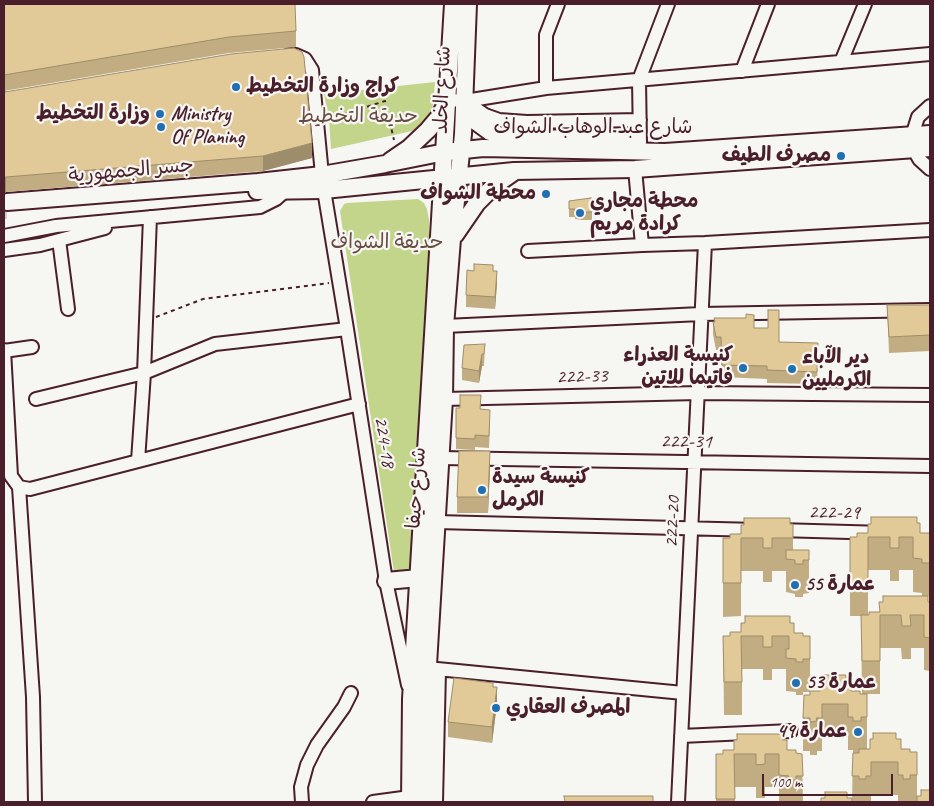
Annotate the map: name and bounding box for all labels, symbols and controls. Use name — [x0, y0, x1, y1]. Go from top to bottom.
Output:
street label: شارع الخلد — [429, 46, 457, 134]
place label: كراج وزارة التخطيط — [246, 75, 399, 99]
marker: كراج وزارة التخطيط — [230, 81, 242, 93]
place label: وزارة التخطيط — [36, 102, 150, 126]
place label: Ministry Of Planing — [171, 103, 244, 150]
park label: حديقة التخطيط — [298, 105, 418, 129]
marker: وزارة التخطيط — [154, 108, 166, 120]
street label: شارع عبد الوهاب الشواف — [494, 116, 692, 140]
marker: Ministry Of Planing — [155, 121, 167, 133]
place label: مصرف الطيف — [722, 144, 831, 168]
marker: مصرف الطيف — [835, 150, 847, 162]
street label: جسر الجمهورية — [67, 154, 195, 188]
place label: محطة الشواف — [420, 182, 536, 206]
marker: محطة الشواف — [540, 188, 552, 200]
place label: محطة مجاري كرادة مريم — [590, 190, 698, 237]
marker: محطة مجاري كرادة مريم — [574, 207, 586, 219]
park label: حديقة الشواف — [331, 231, 443, 255]
place label: كنيسة العذراء فاتيما للاتين — [623, 344, 733, 391]
place label: دير الآباء الكرمليين — [802, 346, 871, 393]
marker: كنيسة العذراء فاتيما للاتين — [737, 362, 749, 374]
marker: دير الآباء الكرمليين — [786, 363, 798, 375]
street label: 222-33 — [556, 365, 608, 389]
street label: 224-18 — [368, 415, 400, 469]
street label: 222-31 — [660, 430, 712, 454]
street label: شارع حيفا — [402, 446, 432, 530]
place label: كنيسة سيدة الكرمل — [492, 466, 589, 513]
marker: كنيسة سيدة الكرمل — [476, 484, 488, 496]
street label: 222-20 — [660, 496, 686, 548]
street label: 222-29 — [808, 501, 860, 525]
place label: عمارة 55 — [805, 573, 876, 597]
marker: عمارة 55 — [789, 579, 801, 591]
place label: عمارة 53 — [806, 671, 877, 695]
marker: عمارة 53 — [790, 677, 802, 689]
place label: المصرف العقاري — [506, 696, 630, 720]
marker: المصرف العقاري — [490, 702, 502, 714]
place label: عمارة 49 — [777, 720, 848, 744]
marker: عمارة 49 — [852, 726, 864, 738]
scale bar — [764, 764, 895, 796]
text: 100 m — [770, 773, 802, 792]

